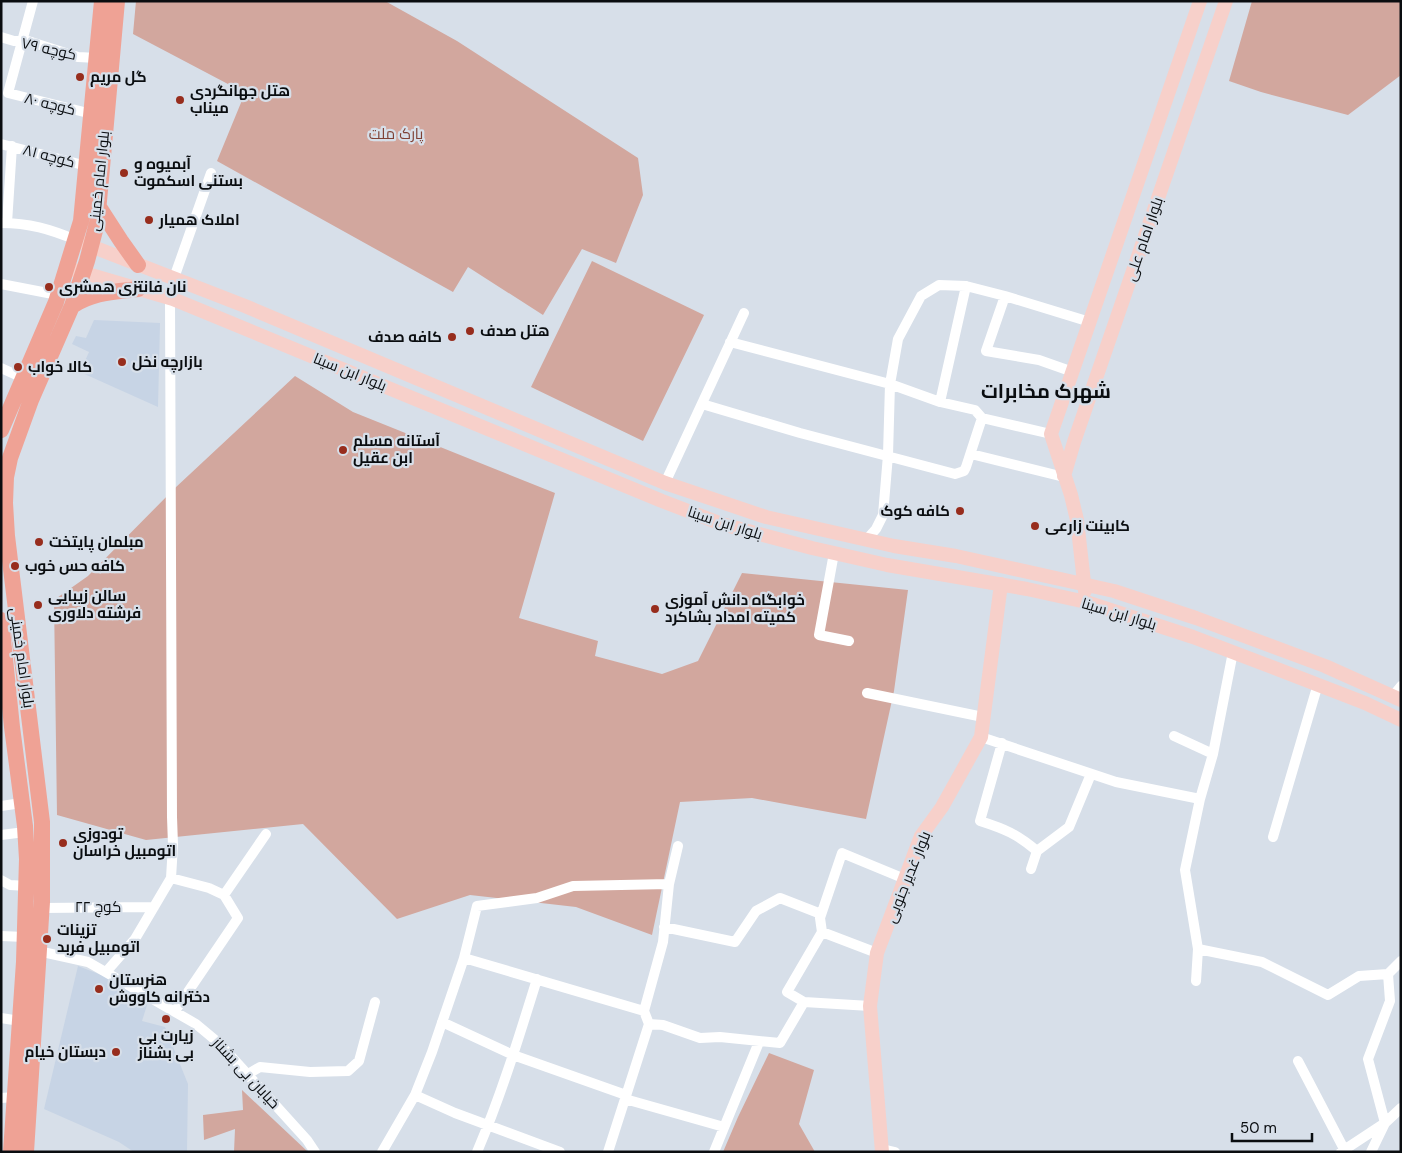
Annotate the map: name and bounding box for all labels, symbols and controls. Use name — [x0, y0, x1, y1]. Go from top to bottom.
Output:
street label: کوچه ۷۹ — [19, 33, 79, 65]
place label: گل مریم — [90, 67, 147, 87]
marker: گل مریم — [74, 71, 86, 83]
place label: هتل جهانگردی میناب — [190, 81, 290, 118]
street label: کوچه ۸۰ — [22, 88, 78, 120]
marker: هتل جهانگردی میناب — [174, 94, 186, 106]
park label: پارک ملت — [369, 124, 423, 144]
street label: بلوار امام خمینی — [84, 130, 114, 232]
street label: کوچه ۸۱ — [21, 139, 77, 173]
place label: آبمیوه و بستنی اسکموت — [134, 154, 243, 191]
marker: آبمیوه و بستنی اسکموت — [118, 167, 130, 179]
street label: بلوار امام علی — [1120, 194, 1168, 284]
place label: املاک همیار — [158, 210, 240, 230]
marker: املاک همیار — [143, 214, 155, 226]
place label: نان فانتزی همشری — [59, 277, 186, 297]
marker: نان فانتزی همشری — [43, 281, 55, 293]
place label: هتل صدف — [480, 321, 550, 341]
marker: هتل صدف — [464, 325, 476, 337]
place label: کافه صدف — [368, 327, 442, 347]
marker: کافه صدف — [446, 331, 458, 343]
street label: بلوار ابن سینا — [310, 348, 390, 396]
place label: بازارچه نخل — [132, 352, 203, 373]
marker: بازارچه نخل — [116, 356, 128, 368]
place label: کالا خواب — [28, 357, 92, 377]
marker: کالا خواب — [12, 361, 24, 373]
district label: شهرک مخابرات — [981, 378, 1111, 404]
place label: آستانه مسلم ابن عقیل — [353, 431, 440, 468]
marker: آستانه مسلم ابن عقیل — [337, 444, 349, 456]
place label: کافه کوک — [881, 501, 950, 521]
street label: بلوار ابن سینا — [685, 502, 765, 544]
marker: کافه کوک — [954, 505, 966, 517]
place label: کابینت زارعی — [1045, 516, 1130, 536]
marker: کابینت زارعی — [1029, 520, 1041, 532]
place label: مبلمان پایتخت — [49, 532, 144, 553]
marker: مبلمان پایتخت — [33, 536, 45, 548]
place label: کافه حس خوب — [25, 556, 125, 576]
marker: کافه حس خوب — [9, 560, 21, 572]
place label: سالن زیبایی فرشته دلاوری — [48, 586, 141, 623]
place label: خوابگاه دانش آموزی کمیته امداد بشاکرد — [665, 590, 805, 627]
street label: بلوار ابن سینا — [1079, 593, 1159, 635]
marker: سالن زیبایی فرشته دلاوری — [32, 599, 44, 611]
marker: خوابگاه دانش آموزی کمیته امداد بشاکرد — [649, 603, 661, 615]
street label: بلوار امام خمینی — [5, 606, 39, 710]
place label: تودوزی اتومبیل خراسان — [73, 824, 176, 861]
street label: بلوار غدیر جنوبی — [880, 828, 936, 926]
marker: تودوزی اتومبیل خراسان — [57, 837, 69, 849]
street label: کوچ ۲۲ — [75, 897, 121, 918]
place label: تزینات اتومبیل فربد — [57, 920, 140, 957]
marker: تزینات اتومبیل فربد — [41, 933, 53, 945]
place label: هنرستان دخترانه کاووش — [109, 970, 210, 1007]
marker: هنرستان دخترانه کاووش — [93, 983, 105, 995]
marker: زیارت بی بی بشناز — [160, 1013, 172, 1025]
place label: زیارت بی بی بشناز — [137, 1026, 194, 1063]
street label: خیابان بی بشناز — [207, 1032, 284, 1113]
place label: دبستان خیام — [24, 1042, 106, 1062]
marker: دبستان خیام — [110, 1046, 122, 1058]
scale bar — [1232, 1110, 1312, 1142]
text: 50 m — [1240, 1118, 1277, 1138]

